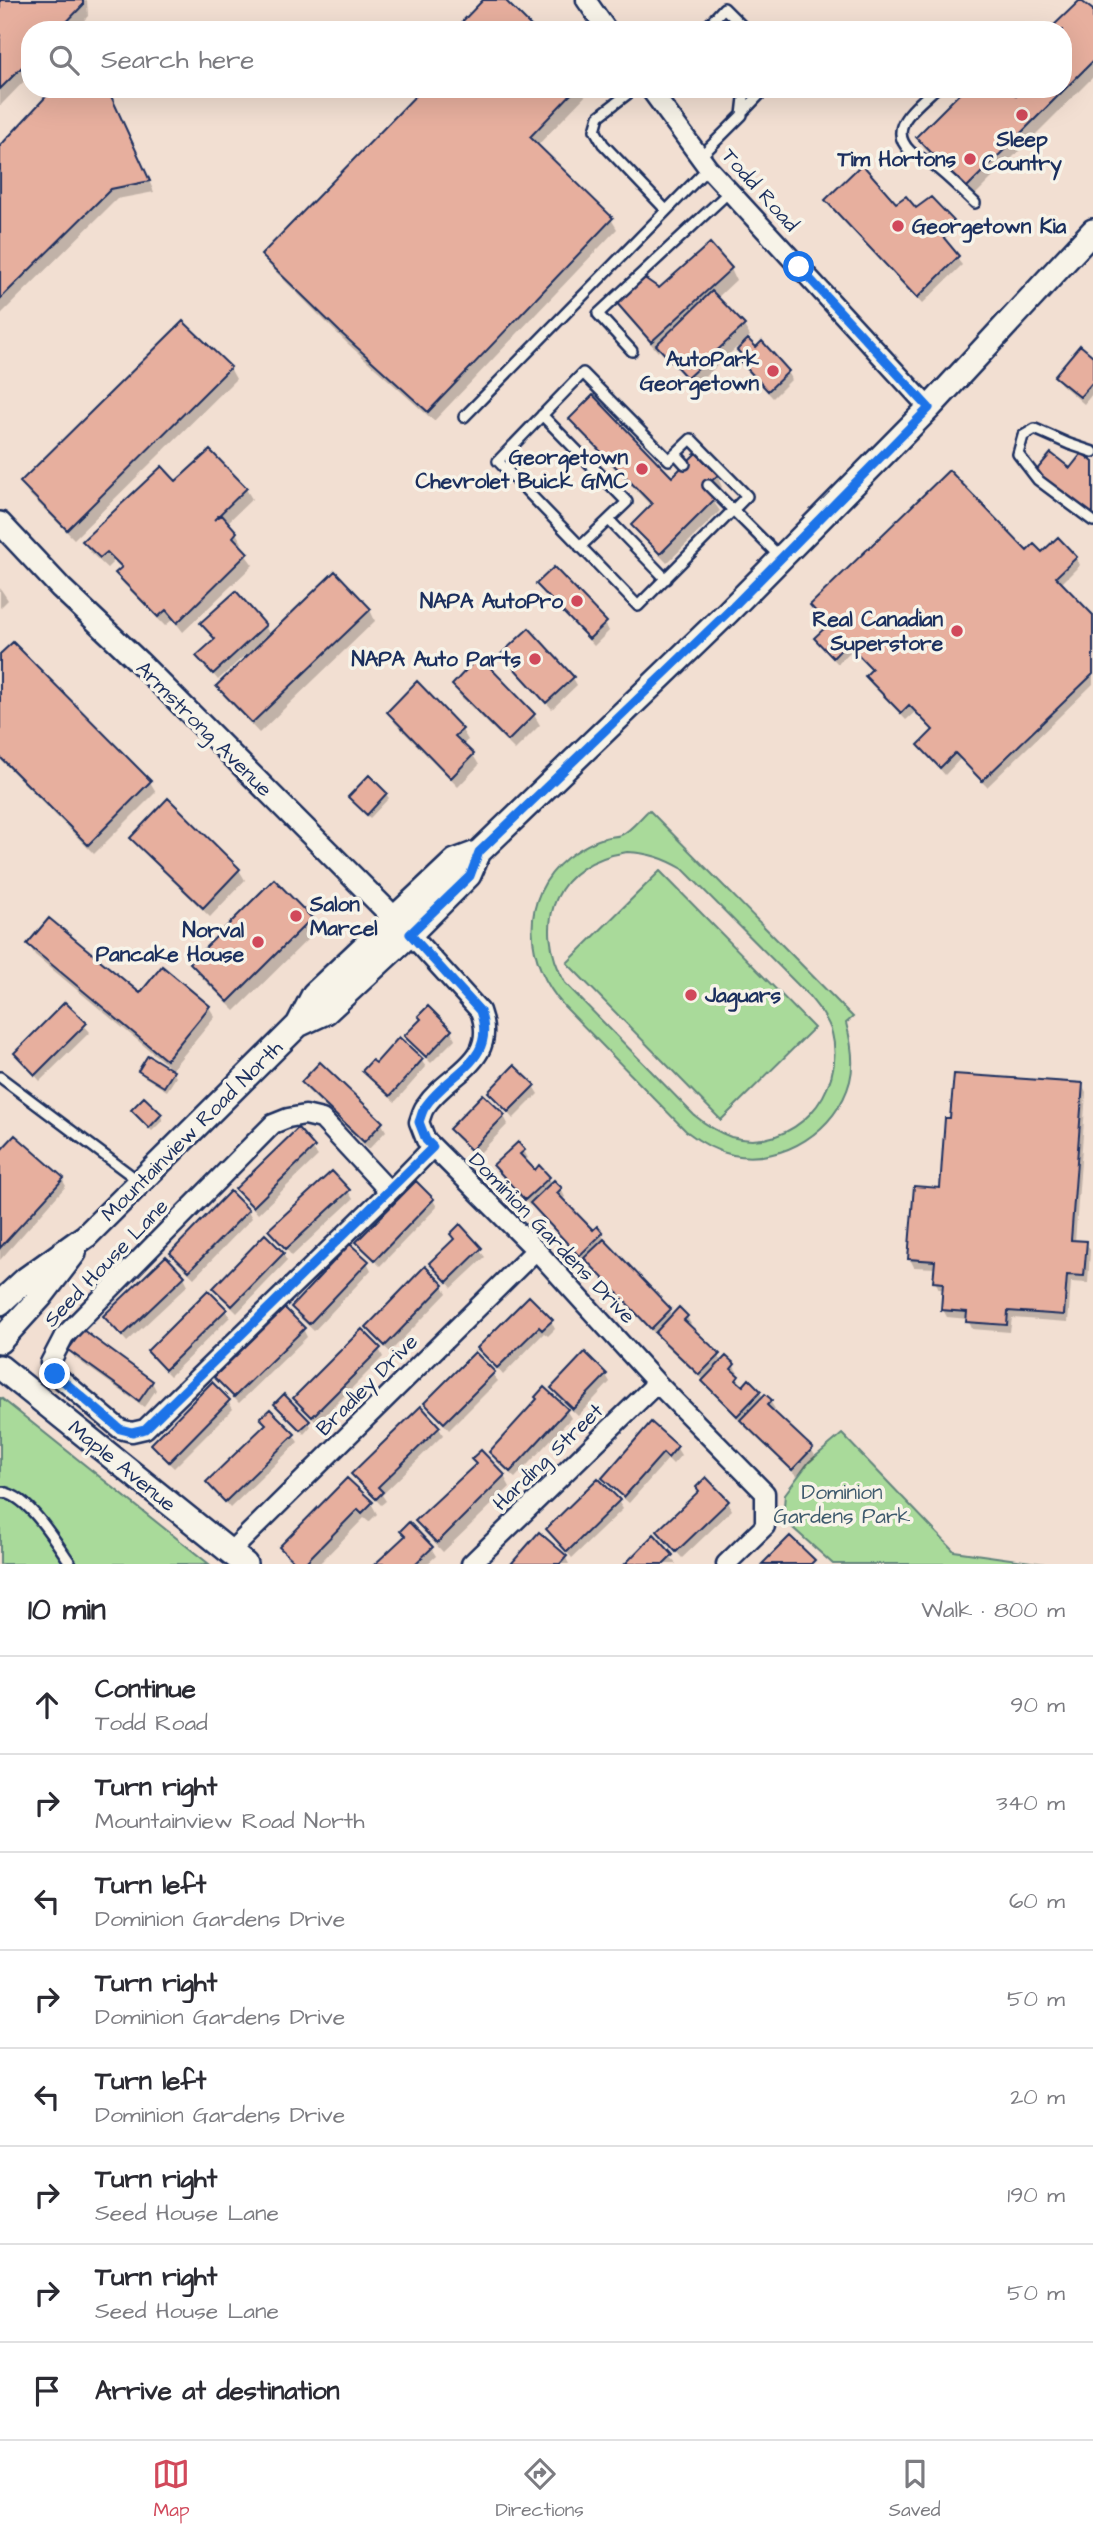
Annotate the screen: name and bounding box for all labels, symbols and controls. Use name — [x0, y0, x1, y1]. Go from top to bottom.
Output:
search box — [21, 21, 1072, 98]
icon: search — [45, 41, 83, 79]
text: Search here — [101, 42, 254, 78]
marker: Sleep Country — [1014, 107, 1030, 123]
place label: Sleep Country — [982, 125, 1062, 181]
street label: Todd Road — [715, 142, 805, 238]
place label: Tim Hortons — [837, 145, 956, 174]
marker: Tim Hortons — [962, 151, 978, 167]
place label: Georgetown Kia — [912, 212, 1067, 243]
marker: Georgetown Kia — [890, 218, 906, 234]
route start — [783, 251, 814, 282]
place label: AutoPark Georgetown — [640, 345, 759, 400]
marker: AutoPark Georgetown — [765, 363, 781, 379]
place label: Georgetown Chevrolet Buick GMC — [415, 443, 628, 496]
marker: Georgetown Chevrolet Buick GMC — [634, 461, 650, 477]
place label: NAPA AutoPro — [420, 587, 563, 616]
marker: NAPA AutoPro — [569, 593, 585, 609]
place label: Real Canadian Superstore — [812, 605, 944, 659]
marker: Real Canadian Superstore — [949, 623, 965, 639]
place label: NAPA Auto Parts — [352, 645, 521, 674]
marker: NAPA Auto Parts — [527, 651, 543, 667]
street label: Armstrong Avenue — [128, 654, 279, 805]
place label: Salon Marcel — [309, 890, 378, 943]
marker: Salon Marcel — [288, 908, 304, 924]
place label: Norval Pancake House — [96, 916, 245, 969]
marker: Norval Pancake House — [250, 934, 266, 950]
place label: Jaguars — [704, 981, 782, 1012]
marker: Jaguars — [683, 987, 699, 1003]
street label: Mountainview Road North — [95, 1033, 290, 1228]
street label: Dominion Gardens Drive — [462, 1146, 642, 1330]
street label: Seed House Lane — [37, 1193, 175, 1333]
street label: Bradley Drive — [310, 1328, 426, 1444]
route end — [39, 1358, 70, 1389]
street label: Harding Street — [486, 1396, 611, 1519]
street label: Maple Avenue — [61, 1413, 182, 1519]
park label: Dominion Gardens Park — [774, 1478, 911, 1531]
text: 10 min — [28, 1589, 106, 1631]
text: Walk · 800 m — [921, 1594, 1065, 1626]
text: Continue — [95, 1671, 196, 1707]
icon: ahead — [28, 1686, 66, 1724]
text: 90 m — [1010, 1689, 1065, 1721]
text: Todd Road — [95, 1707, 208, 1739]
text: Turn right — [95, 1769, 217, 1805]
icon: right — [28, 1784, 66, 1822]
text: 340 m — [996, 1787, 1065, 1819]
text: Mountainview Road North — [95, 1805, 365, 1837]
text: Turn left — [95, 1867, 206, 1903]
icon: left — [28, 1882, 66, 1920]
text: 60 m — [1009, 1885, 1065, 1917]
text: Dominion Gardens Drive — [95, 1903, 345, 1935]
text: Turn right — [95, 1965, 217, 2001]
icon: right — [28, 1980, 66, 2018]
text: 50 m — [1007, 1983, 1065, 2015]
text: Dominion Gardens Drive — [95, 2001, 345, 2033]
text: Turn left — [95, 2063, 206, 2099]
icon: left — [28, 2078, 66, 2116]
text: 20 m — [1010, 2081, 1065, 2113]
text: Dominion Gardens Drive — [95, 2099, 345, 2131]
text: Turn right — [95, 2161, 217, 2197]
icon: right — [28, 2176, 66, 2214]
text: 190 m — [1007, 2179, 1065, 2211]
text: Seed House Lane — [95, 2197, 279, 2229]
text: Turn right — [95, 2259, 217, 2295]
icon: right — [28, 2274, 66, 2312]
text: 50 m — [1007, 2277, 1065, 2309]
text: Seed House Lane — [95, 2295, 279, 2327]
icon: arrive — [28, 2372, 66, 2410]
text: Arrive at destination — [95, 2373, 340, 2409]
tab: Map — [152, 2455, 190, 2524]
tab: Directions — [495, 2455, 584, 2524]
tab: Saved — [889, 2455, 940, 2524]

